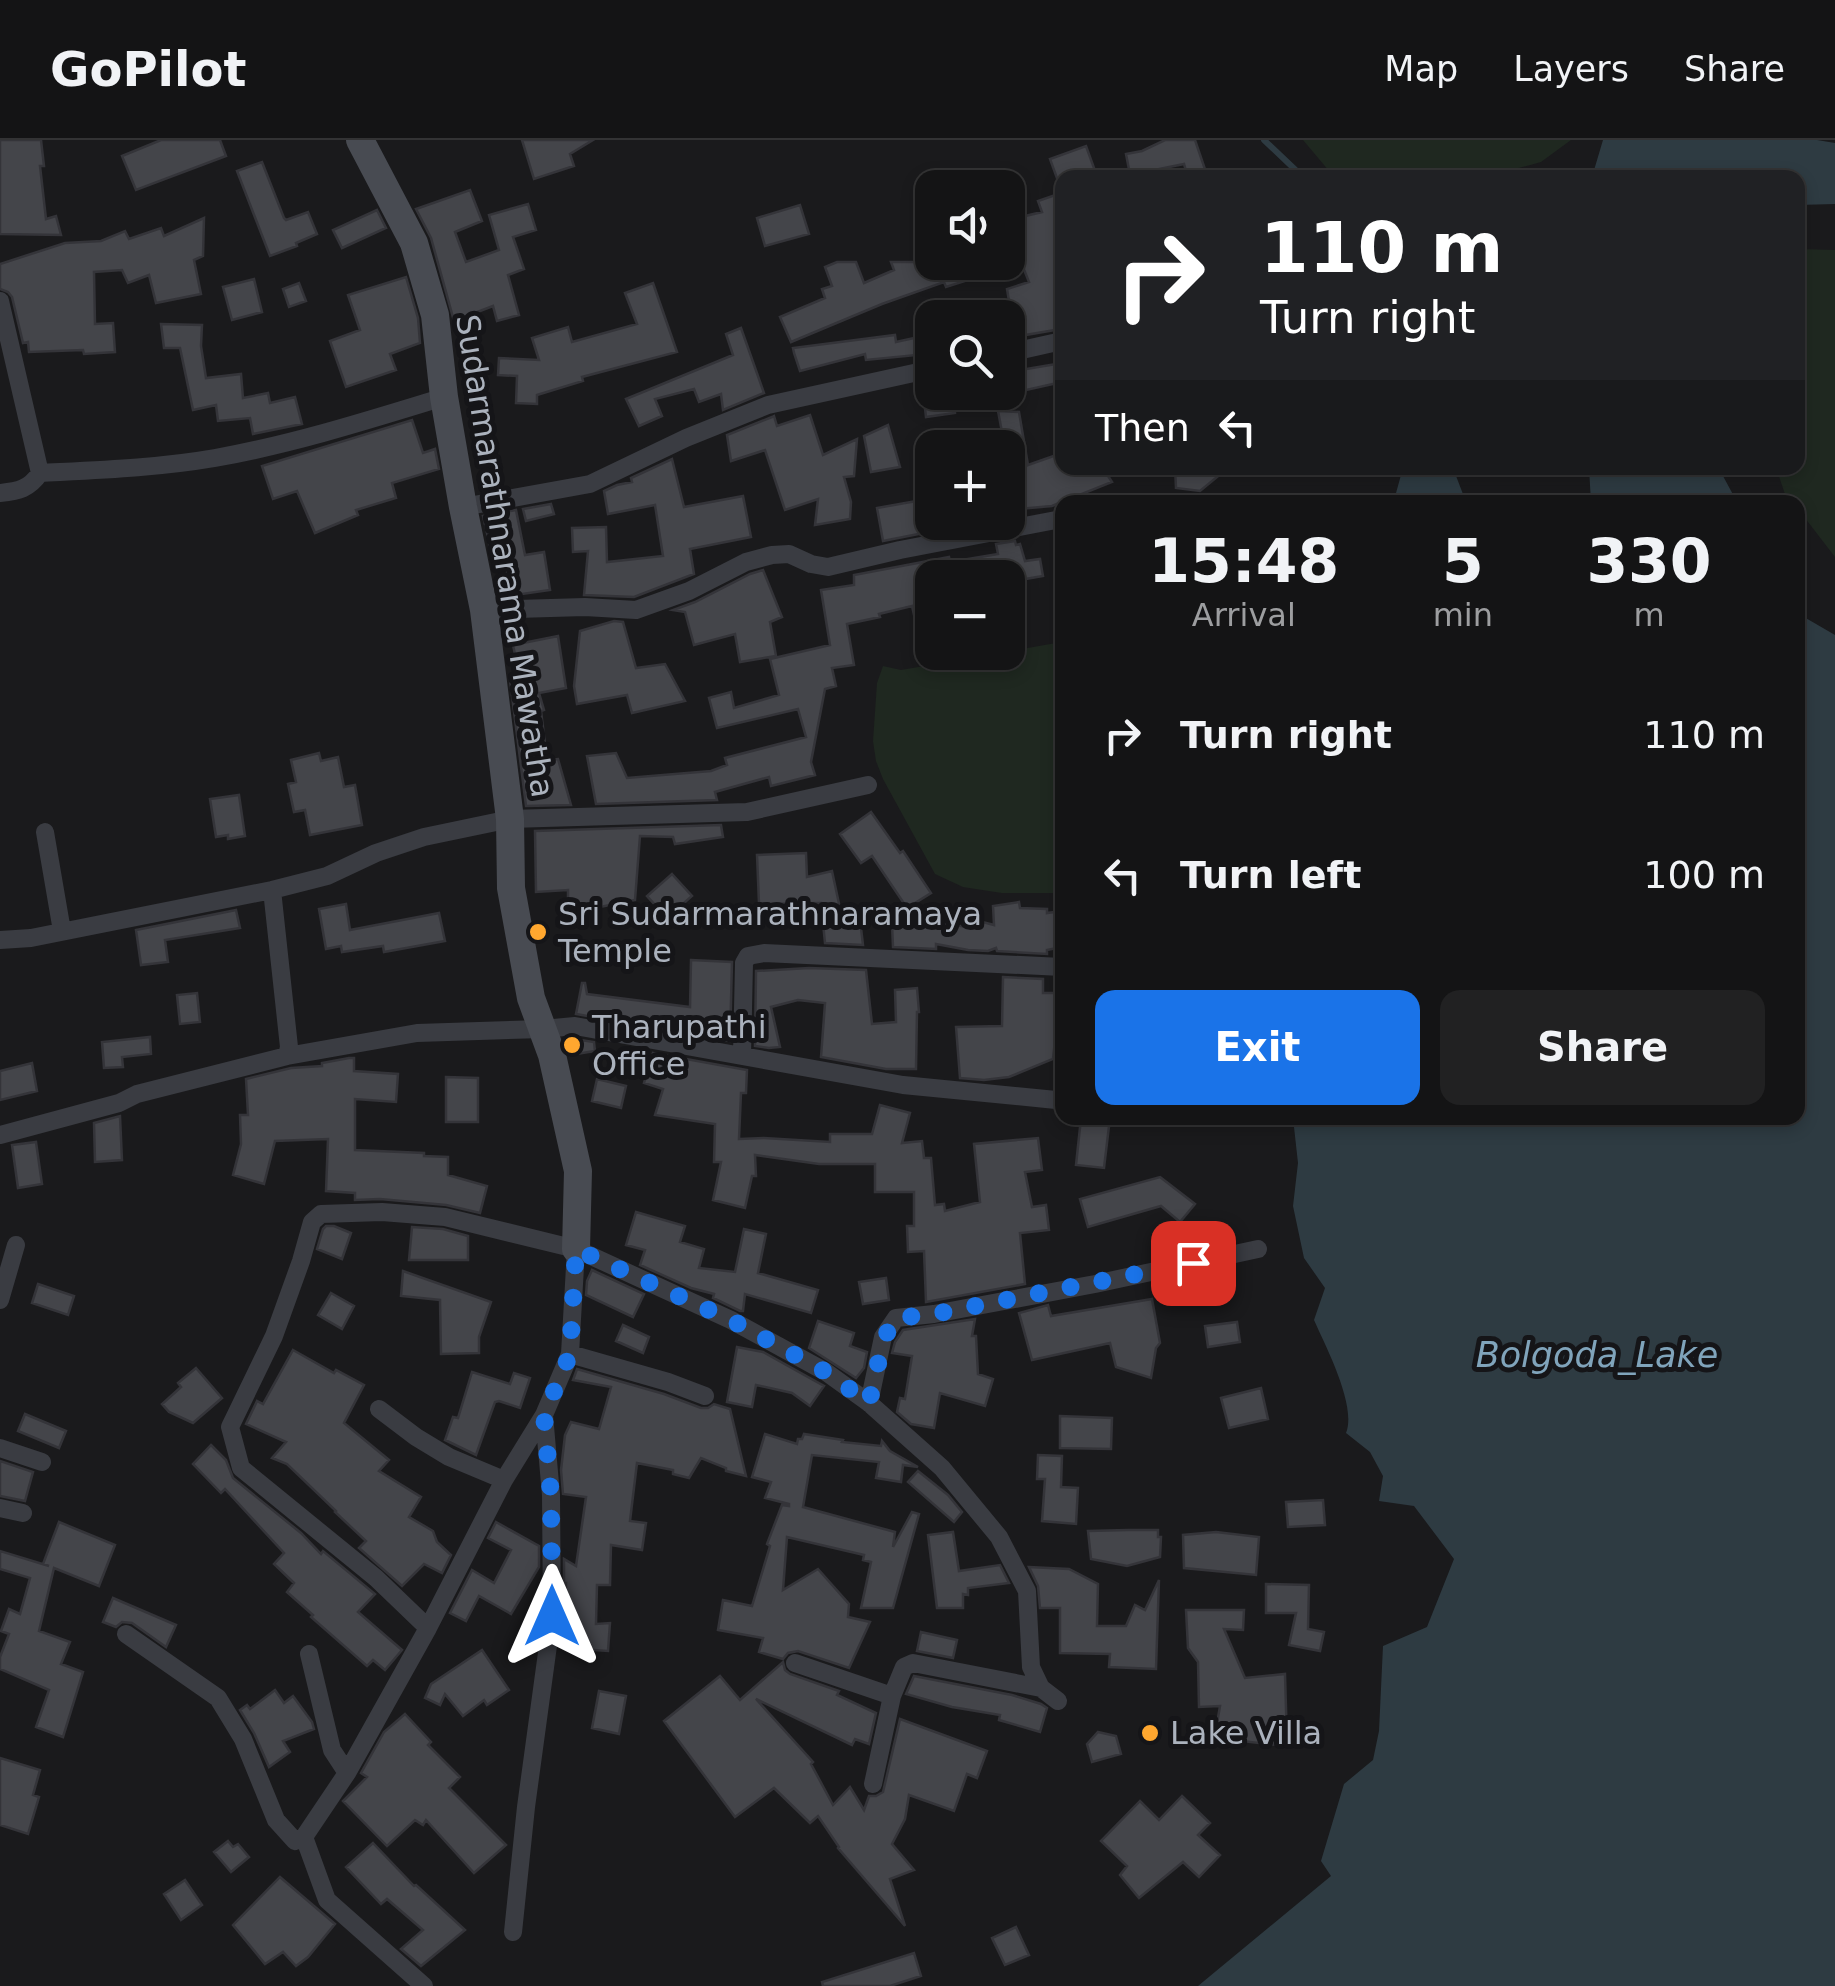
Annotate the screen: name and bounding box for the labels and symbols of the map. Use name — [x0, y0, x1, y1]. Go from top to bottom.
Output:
street label: Sudarmarathnarama Mawatha — [448, 312, 562, 800]
place label: Sri Sudarmarathnaramaya Temple — [557, 895, 982, 970]
marker: Sri Sudarmarathnaramaya Temple — [527, 921, 549, 943]
place label: Tharupathi Office — [591, 1008, 767, 1083]
marker: Tharupathi Office — [561, 1034, 583, 1056]
pin — [1151, 1221, 1236, 1306]
water label: Bolgoda_Lake — [1476, 1335, 1718, 1375]
position arrow — [500, 1564, 604, 1668]
place label: Lake Villa — [1170, 1714, 1322, 1752]
marker: Lake Villa — [1139, 1722, 1161, 1744]

